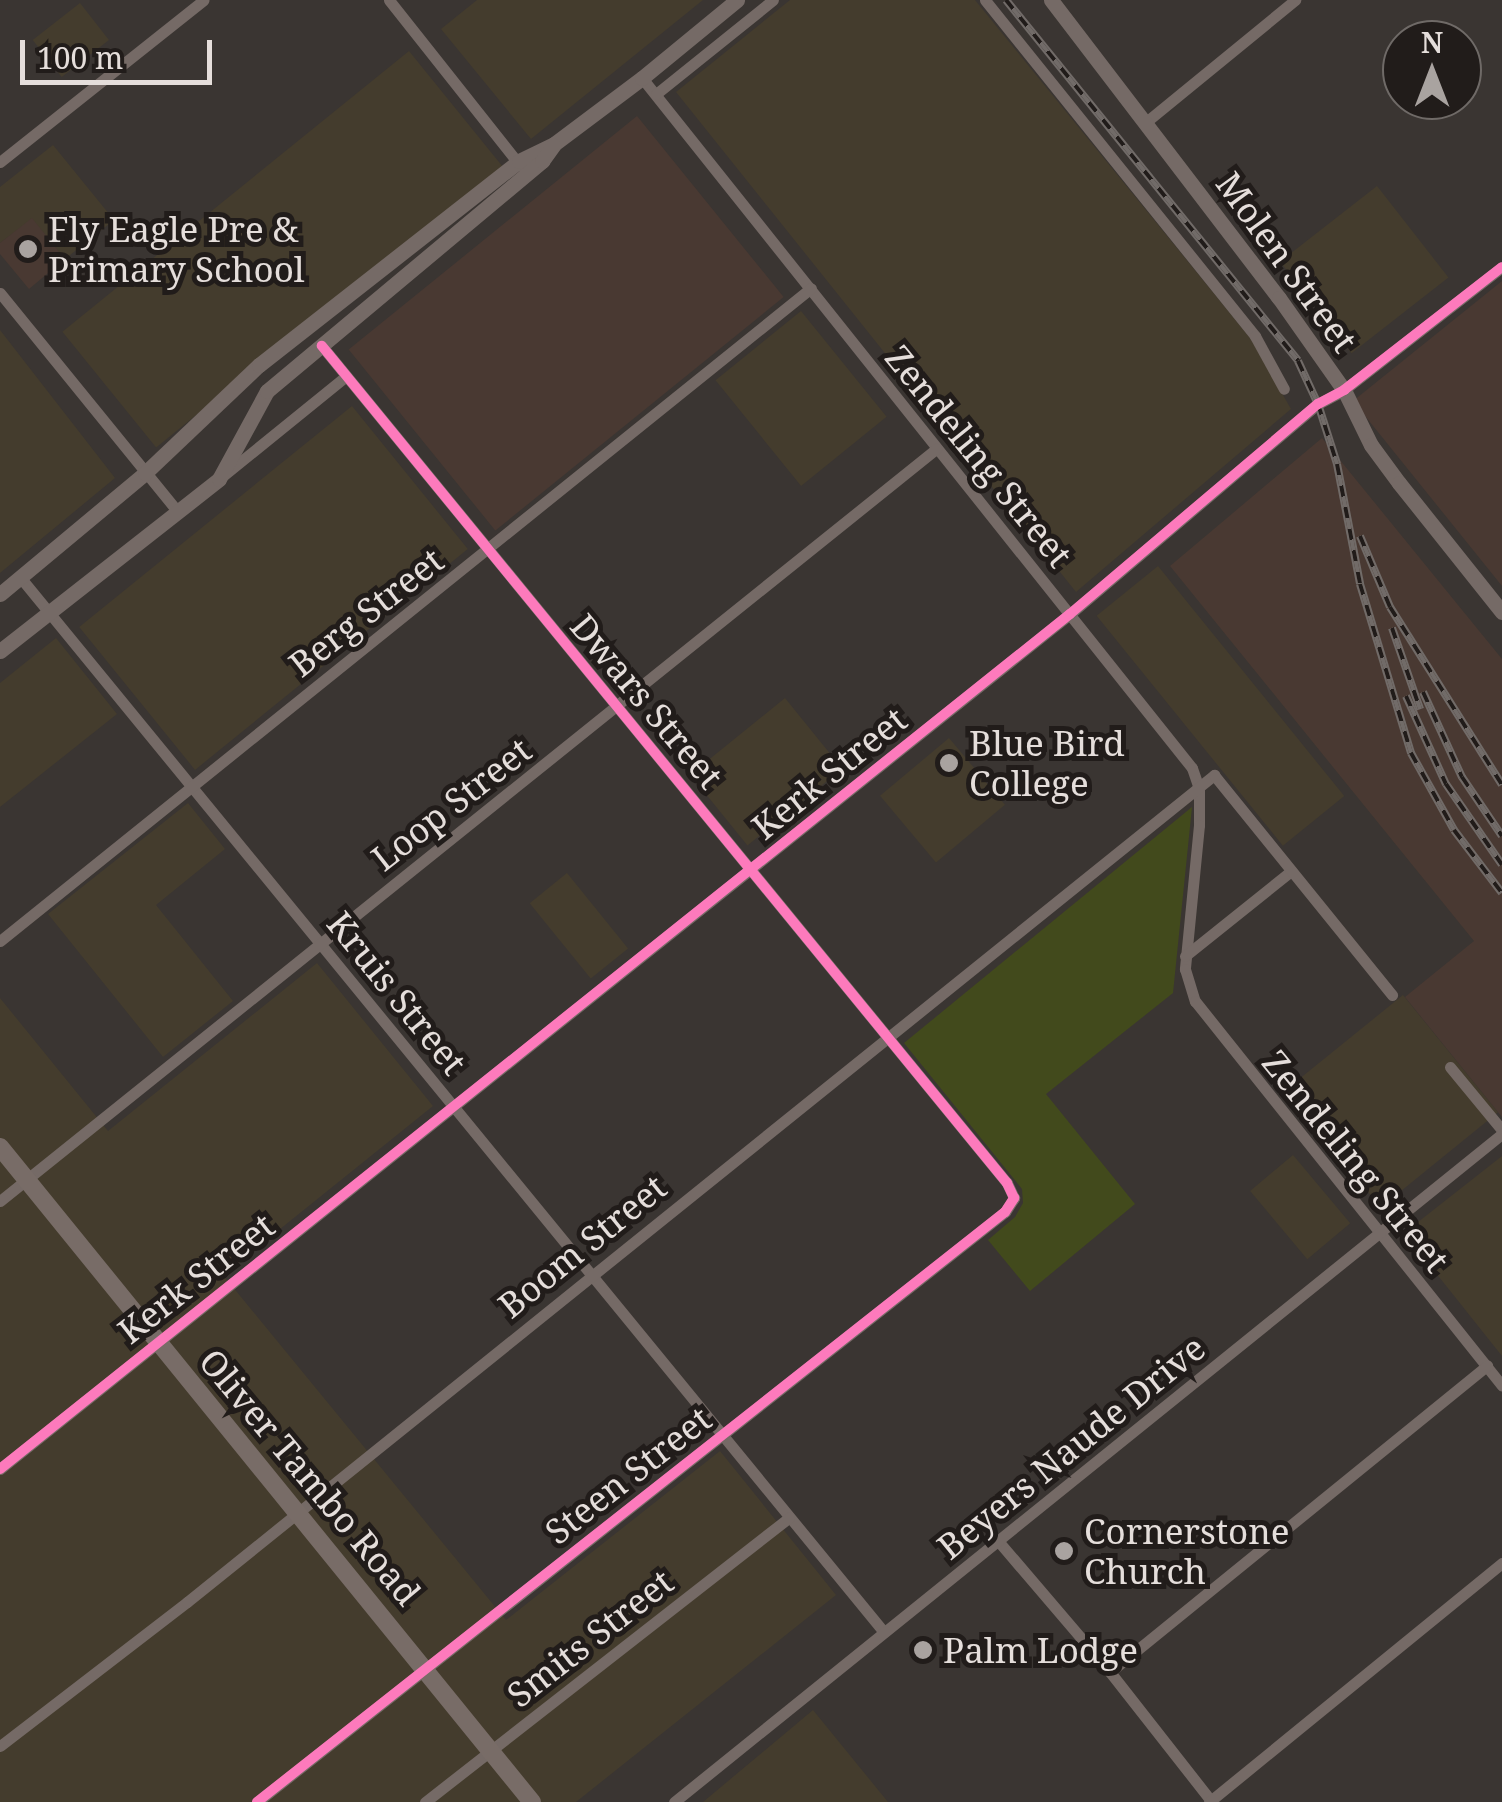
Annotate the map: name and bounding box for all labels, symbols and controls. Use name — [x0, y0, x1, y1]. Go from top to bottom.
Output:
scale bar — [25, 20, 218, 82]
north arrow — [1382, 20, 1482, 120]
text: N — [1421, 23, 1443, 61]
text: 100 m — [37, 37, 123, 78]
street label: Molen Street — [1208, 164, 1366, 360]
place label: Fly Eagle Pre & Primary School — [48, 208, 305, 290]
marker: Fly Eagle Pre & Primary School — [17, 238, 39, 260]
street label: Zendeling Street — [877, 337, 1081, 575]
street label: Berg Street — [281, 539, 451, 685]
street label: Dwars Street — [562, 605, 732, 797]
street label: Kerk Street — [743, 698, 915, 848]
place label: Blue Bird College — [969, 722, 1125, 804]
street label: Loop Street — [363, 729, 539, 879]
marker: Blue Bird College — [938, 752, 960, 774]
street label: Kruis Street — [319, 903, 475, 1083]
street label: Zendeling Street — [1254, 1042, 1458, 1280]
street label: Boom Street — [490, 1166, 674, 1326]
street label: Kerk Street — [110, 1204, 282, 1352]
street label: Beyers Naude Drive — [929, 1326, 1213, 1568]
street label: Oliver Tambo Road — [191, 1341, 429, 1613]
street label: Steen Street — [537, 1397, 719, 1553]
place label: Cornerstone Church — [1084, 1510, 1290, 1592]
marker: Cornerstone Church — [1053, 1540, 1075, 1562]
street label: Smits Street — [499, 1560, 681, 1716]
place label: Palm Lodge — [943, 1629, 1138, 1671]
marker: Palm Lodge — [912, 1639, 934, 1661]

